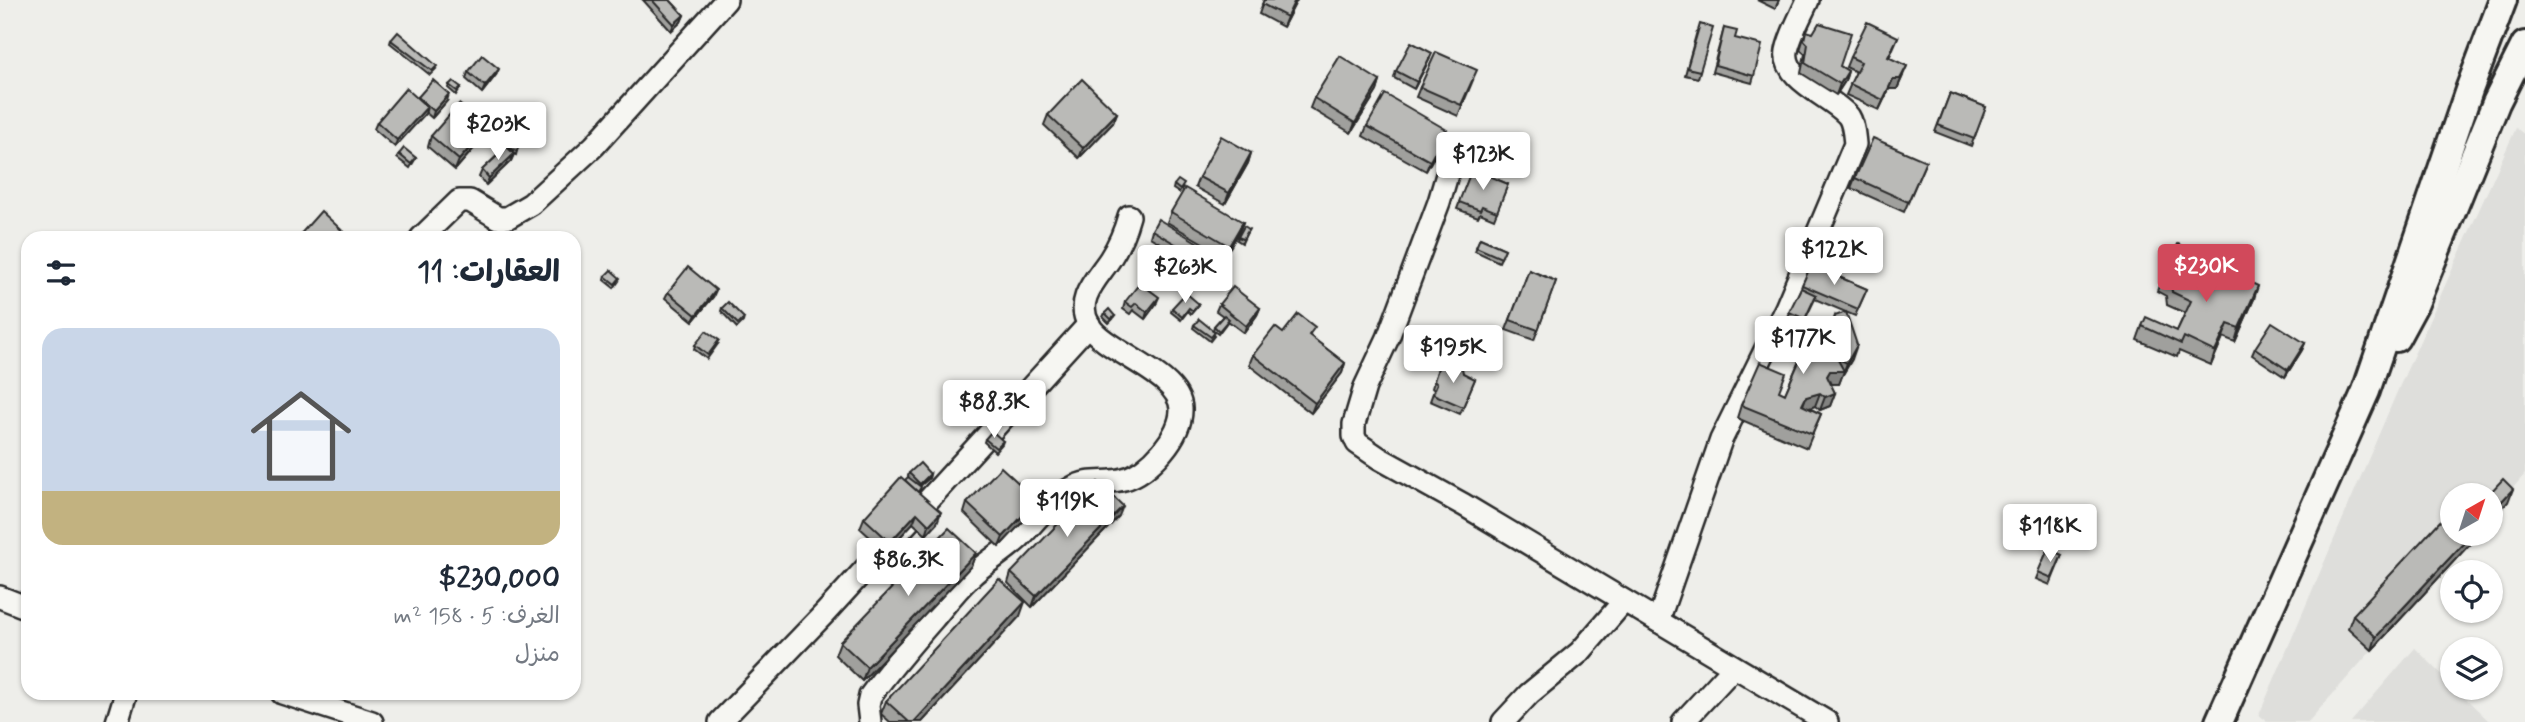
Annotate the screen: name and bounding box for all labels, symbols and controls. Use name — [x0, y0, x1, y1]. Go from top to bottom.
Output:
pin: $203K — [449, 102, 547, 162]
text: $203K — [466, 110, 530, 140]
pin: $123K — [1434, 132, 1532, 192]
text: $123K — [1452, 140, 1514, 170]
pin: $122K — [1785, 228, 1883, 287]
text: $122K — [1801, 235, 1867, 265]
pin: $230K — [2157, 244, 2255, 304]
pin: $263K — [1136, 246, 1234, 305]
text: $230K — [2174, 252, 2238, 282]
text: العقارات: 11 — [417, 253, 560, 292]
text: $263K — [1153, 253, 1217, 283]
icon: filters — [42, 254, 80, 292]
pin: $177K — [1754, 316, 1852, 376]
text: $177K — [1771, 324, 1835, 354]
pin: $195K — [1404, 326, 1502, 385]
text: $195K — [1420, 333, 1486, 363]
icon: home — [238, 373, 364, 499]
pin: $88.3K — [937, 380, 1051, 440]
text: $88.3K — [959, 388, 1029, 418]
pin: $119K — [1018, 480, 1116, 539]
north arrow — [2440, 483, 2502, 546]
map controls — [2440, 483, 2503, 700]
text: $119K — [1036, 487, 1098, 517]
pin: $118K — [2001, 504, 2099, 564]
text: $118K — [2019, 512, 2081, 542]
pin: $86.3K — [851, 538, 965, 598]
text: $86.3K — [873, 546, 943, 576]
text: $230,000 — [438, 559, 560, 598]
button: locate — [2440, 560, 2503, 623]
text: الغرف: 5 · 158 m² — [393, 602, 560, 632]
button: layers — [2440, 637, 2503, 700]
text: منزل — [515, 640, 560, 670]

